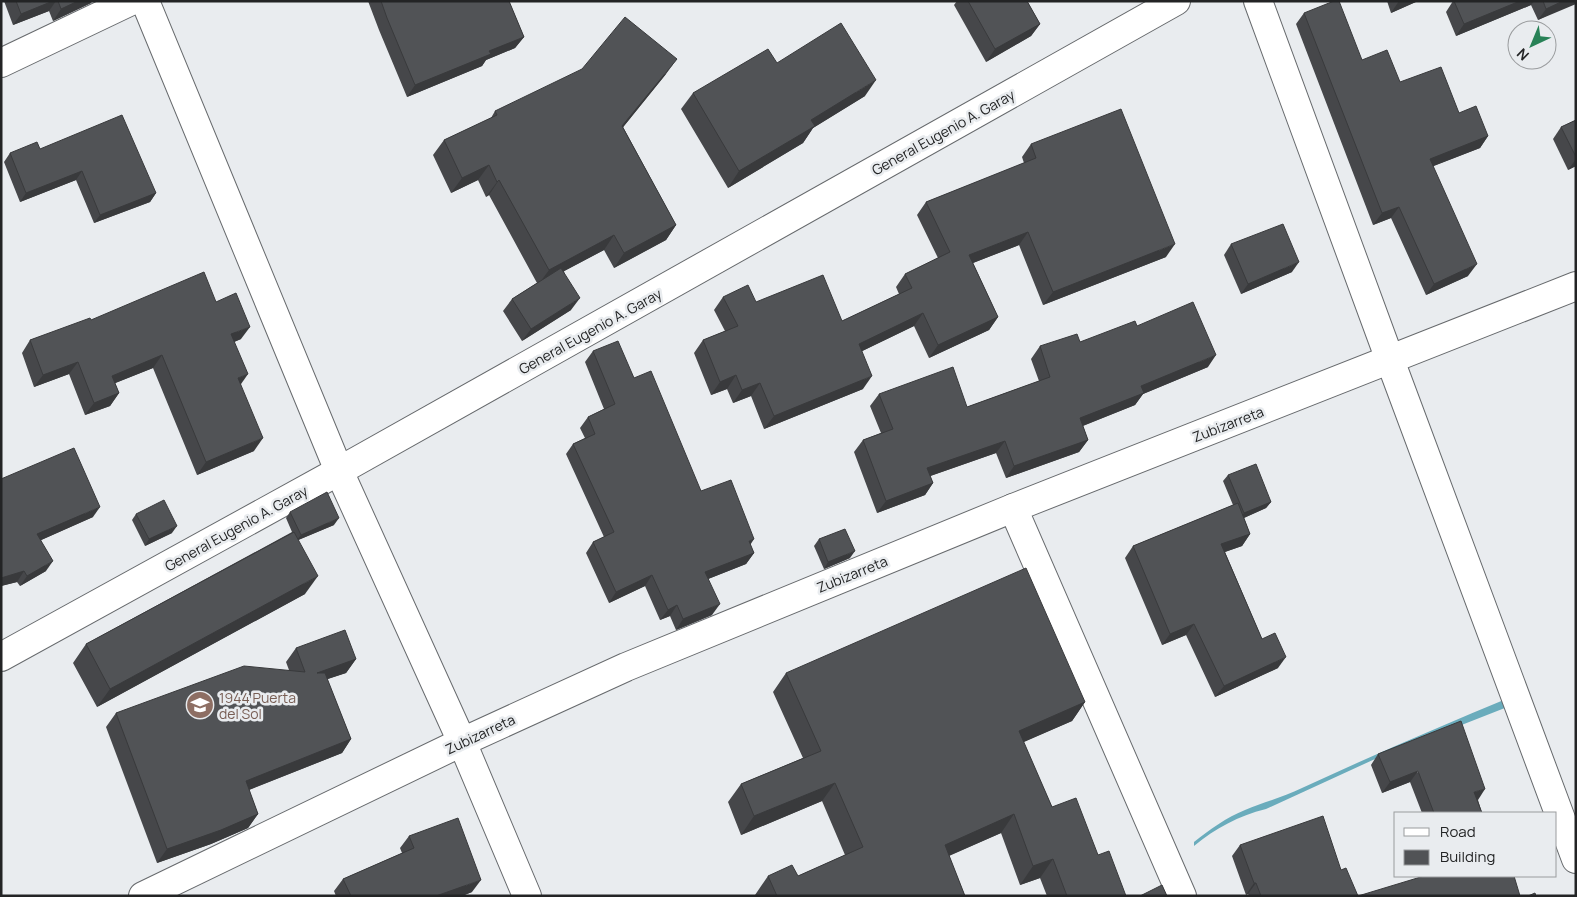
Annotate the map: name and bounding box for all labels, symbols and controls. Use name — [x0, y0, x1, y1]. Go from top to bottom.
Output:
north arrow — [1507, 20, 1557, 70]
text: N — [1512, 44, 1533, 65]
street label: General Eugenio A. Garay — [868, 84, 1018, 179]
street label: General Eugenio A. Garay — [515, 283, 665, 378]
street label: Zubizarreta — [1190, 402, 1266, 446]
street label: General Eugenio A. Garay — [161, 480, 311, 575]
street label: Zubizarreta — [814, 551, 890, 597]
place label: 1944 Puerta del Sol — [219, 688, 296, 723]
school or university icon: 1944 Puerta del Sol — [185, 690, 215, 720]
street label: Zubizarreta — [442, 710, 518, 758]
legend — [1394, 812, 1557, 877]
text: Road — [1440, 821, 1476, 842]
text: Building — [1440, 846, 1495, 867]

